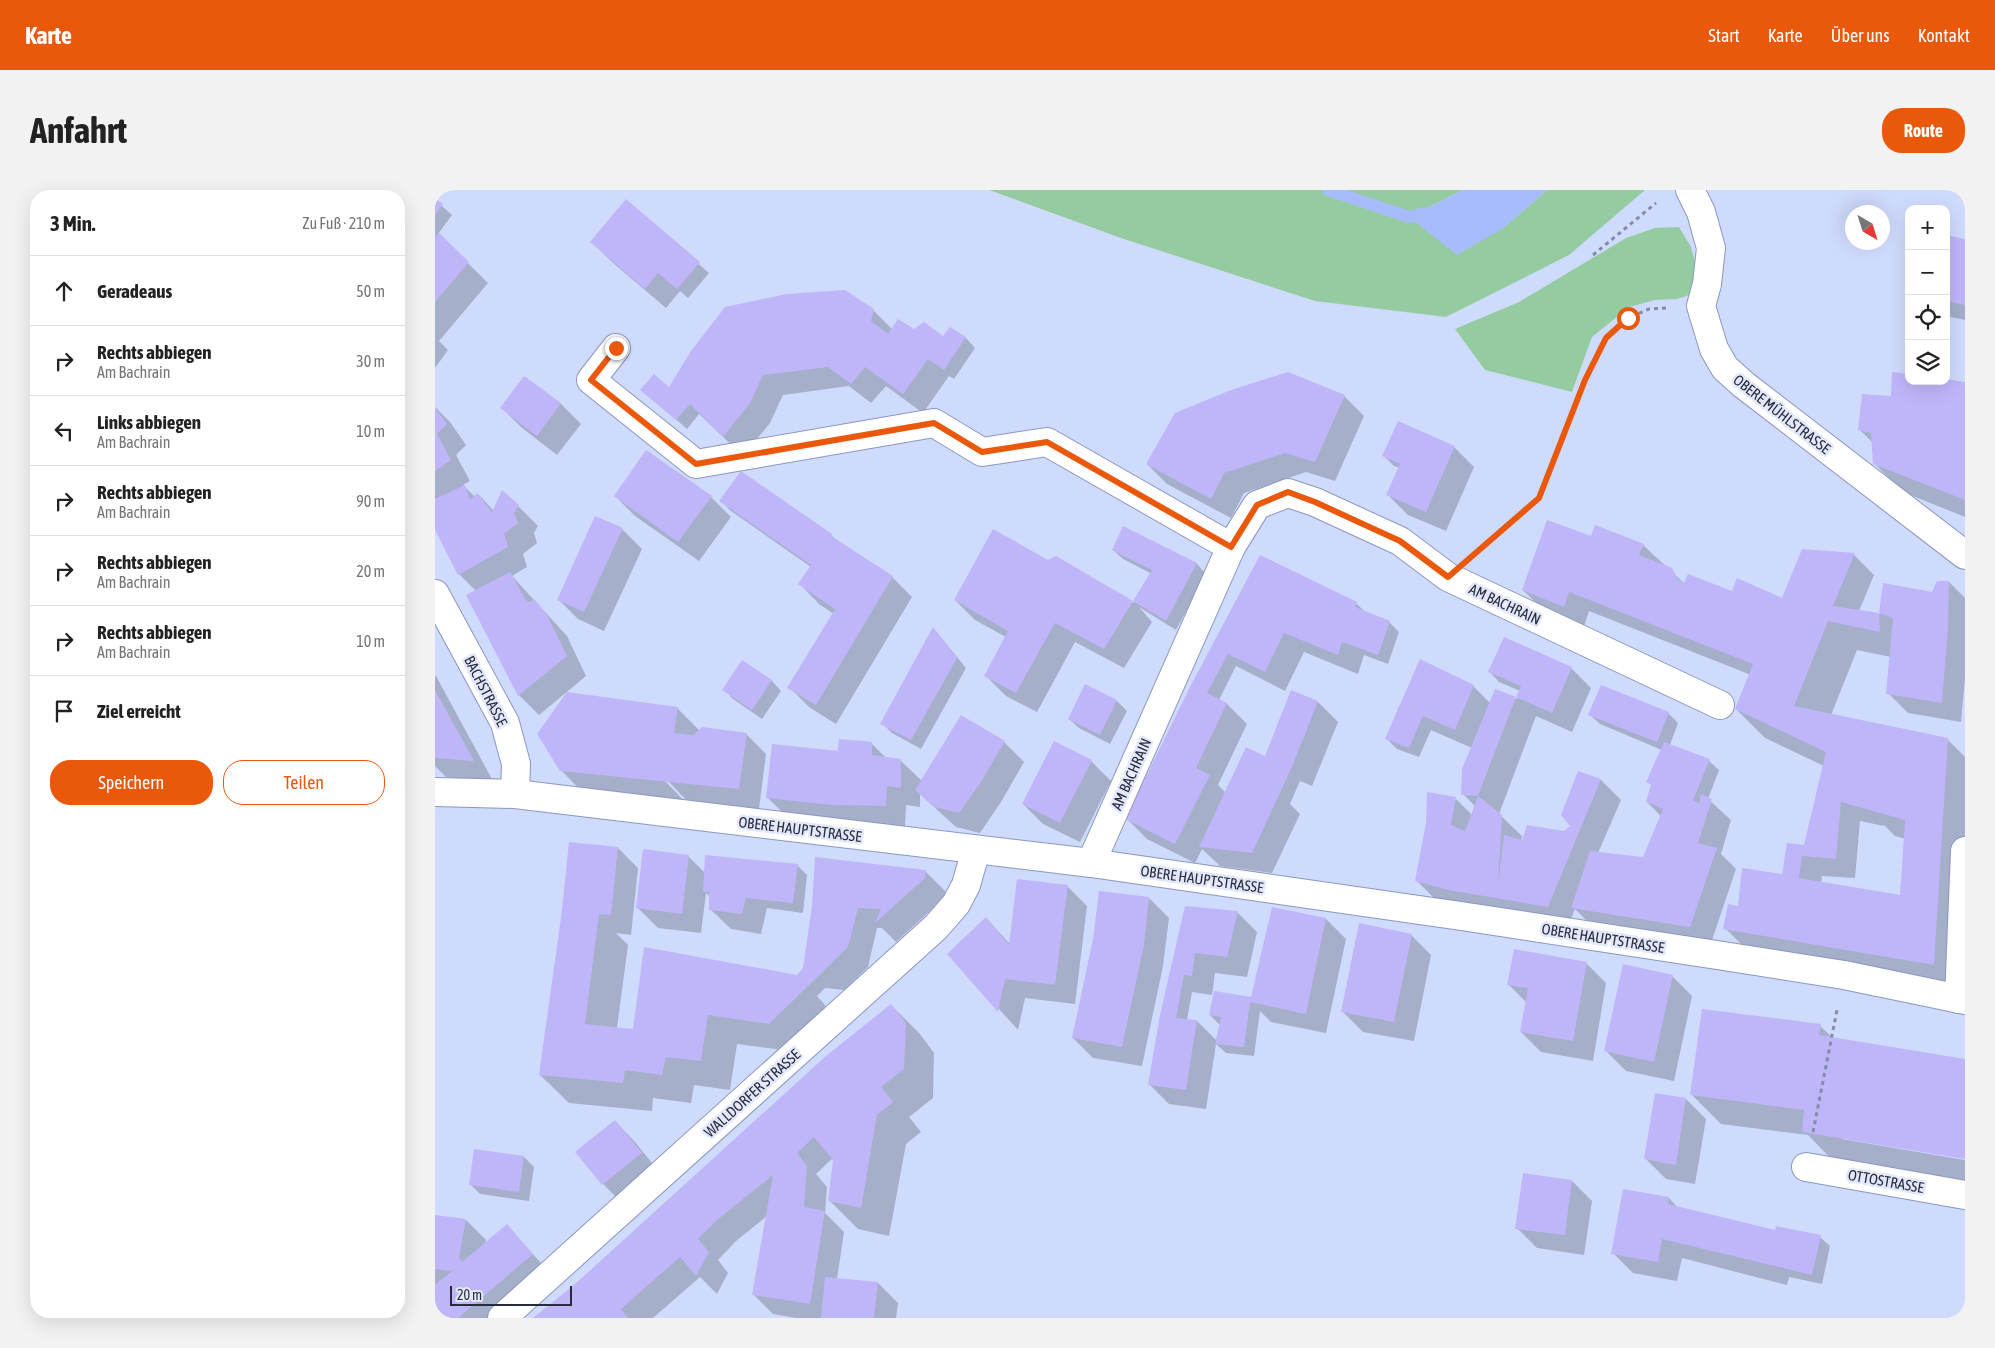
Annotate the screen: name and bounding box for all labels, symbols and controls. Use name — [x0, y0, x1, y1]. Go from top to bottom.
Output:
text: Karte — [25, 22, 72, 49]
text: Start — [1708, 25, 1740, 46]
text: Karte — [1768, 25, 1803, 46]
text: Über uns — [1831, 25, 1890, 46]
text: Kontakt — [1918, 25, 1970, 46]
button: Route — [1882, 108, 1965, 153]
text: Anfahrt — [30, 110, 127, 150]
north arrow — [1845, 205, 1890, 250]
map controls — [1905, 205, 1950, 385]
button: + — [1905, 205, 1950, 250]
text: 3 Min. — [50, 211, 96, 235]
text: Zu Fuß · 210 m — [302, 214, 385, 232]
button: − — [1905, 250, 1950, 295]
icon: ahead — [50, 277, 78, 305]
text: Geradeaus — [97, 280, 172, 302]
text: 50 m — [356, 282, 385, 300]
button: locate — [1905, 295, 1950, 340]
route start — [1617, 307, 1640, 330]
route end — [605, 337, 628, 360]
button: layers — [1905, 340, 1950, 385]
text: Rechts abbiegen — [97, 341, 212, 363]
icon: right — [50, 347, 78, 375]
text: 30 m — [356, 352, 385, 370]
text: Am Bachrain — [97, 363, 171, 381]
street label: OBERE MÜHLSTRASSE — [1730, 371, 1834, 458]
text: Links abbiegen — [97, 411, 201, 433]
icon: left — [50, 417, 78, 445]
text: 10 m — [356, 422, 385, 440]
text: Am Bachrain — [97, 433, 171, 451]
text: Rechts abbiegen — [97, 481, 212, 503]
icon: right — [50, 487, 78, 515]
text: 90 m — [356, 492, 385, 510]
text: Am Bachrain — [97, 503, 171, 521]
text: Rechts abbiegen — [97, 551, 212, 573]
icon: right — [50, 557, 78, 585]
text: 20 m — [356, 562, 385, 580]
text: Am Bachrain — [97, 573, 171, 591]
street label: AM BACHRAIN — [1467, 580, 1543, 628]
text: Rechts abbiegen — [97, 621, 212, 643]
icon: right — [50, 627, 78, 655]
text: 10 m — [356, 632, 385, 650]
text: Am Bachrain — [97, 643, 171, 661]
street label: BACHSTRASSE — [461, 653, 511, 730]
icon: arrive — [50, 697, 78, 725]
text: Ziel erreicht — [97, 700, 181, 722]
street label: AM BACHRAIN — [1108, 735, 1154, 813]
button: Speichern — [50, 760, 213, 805]
button: Teilen — [223, 760, 385, 805]
street label: OBERE HAUPTSTRASSE — [738, 813, 863, 845]
street label: OBERE HAUPTSTRASSE — [1140, 862, 1265, 896]
street label: OBERE HAUPTSTRASSE — [1541, 920, 1666, 956]
street label: WALLDORFER STRASSE — [701, 1045, 804, 1140]
street label: OTTOSTRASSE — [1847, 1166, 1926, 1196]
scale bar — [450, 1283, 573, 1306]
text: 20 m — [457, 1287, 482, 1303]

